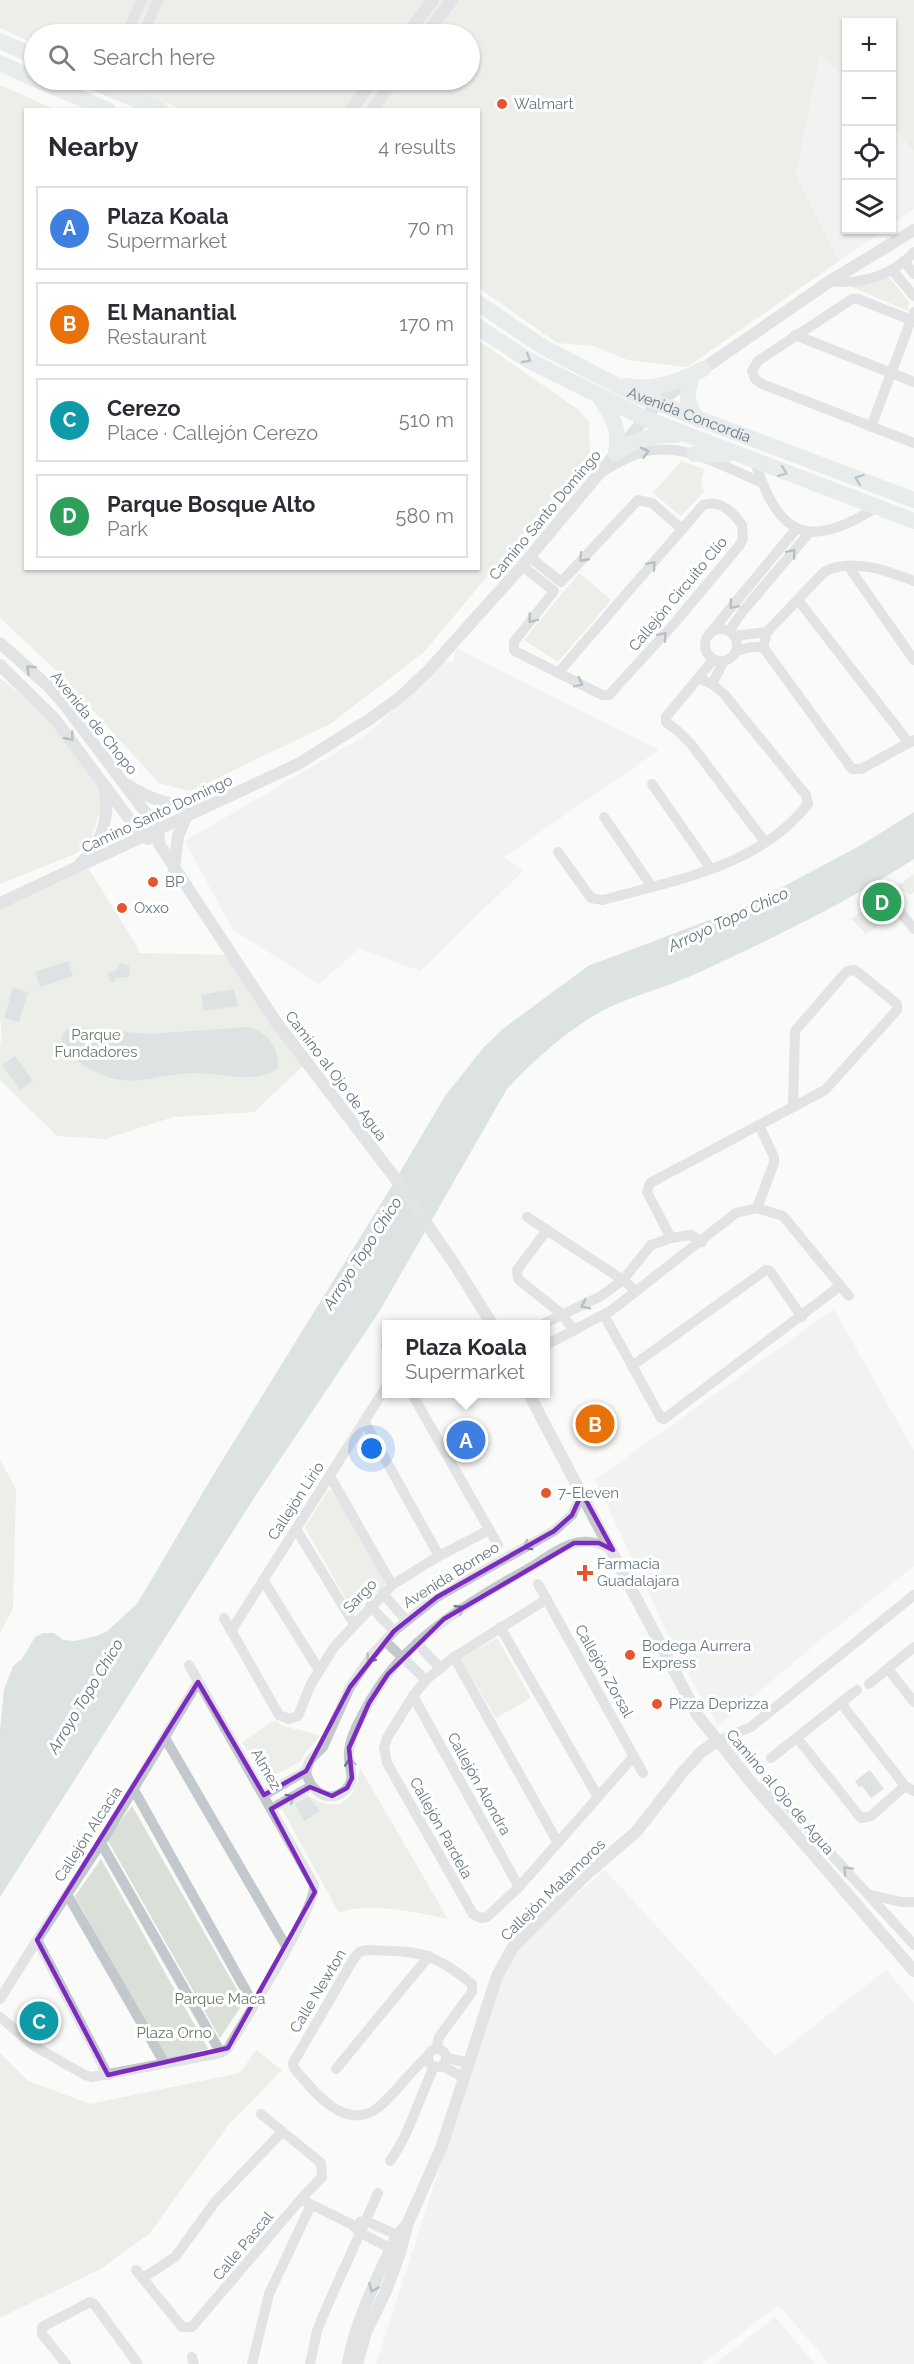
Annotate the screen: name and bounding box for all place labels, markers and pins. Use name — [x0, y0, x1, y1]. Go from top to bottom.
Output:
place label: Walmart — [514, 95, 573, 113]
marker: Walmart — [495, 97, 509, 111]
place label: BP — [165, 873, 184, 891]
marker: BP — [146, 875, 160, 889]
pin: D — [862, 880, 902, 924]
place label: Oxxo — [134, 899, 169, 917]
marker: Oxxo — [115, 901, 129, 915]
pin: B — [576, 1402, 614, 1446]
pin: A — [446, 1418, 486, 1462]
place label: 7-Eleven — [558, 1484, 619, 1502]
marker: 7-Eleven — [539, 1486, 553, 1500]
place label: Farmacia Guadalajara — [597, 1555, 680, 1590]
marker: Farmacia Guadalajara — [578, 1566, 592, 1580]
place label: Bodega Aurrera Express — [642, 1637, 751, 1672]
marker: Bodega Aurrera Express — [623, 1648, 637, 1662]
place label: Pizza Deprizza — [669, 1695, 769, 1713]
marker: Pizza Deprizza — [650, 1697, 664, 1711]
pin: C — [20, 1998, 58, 2044]

